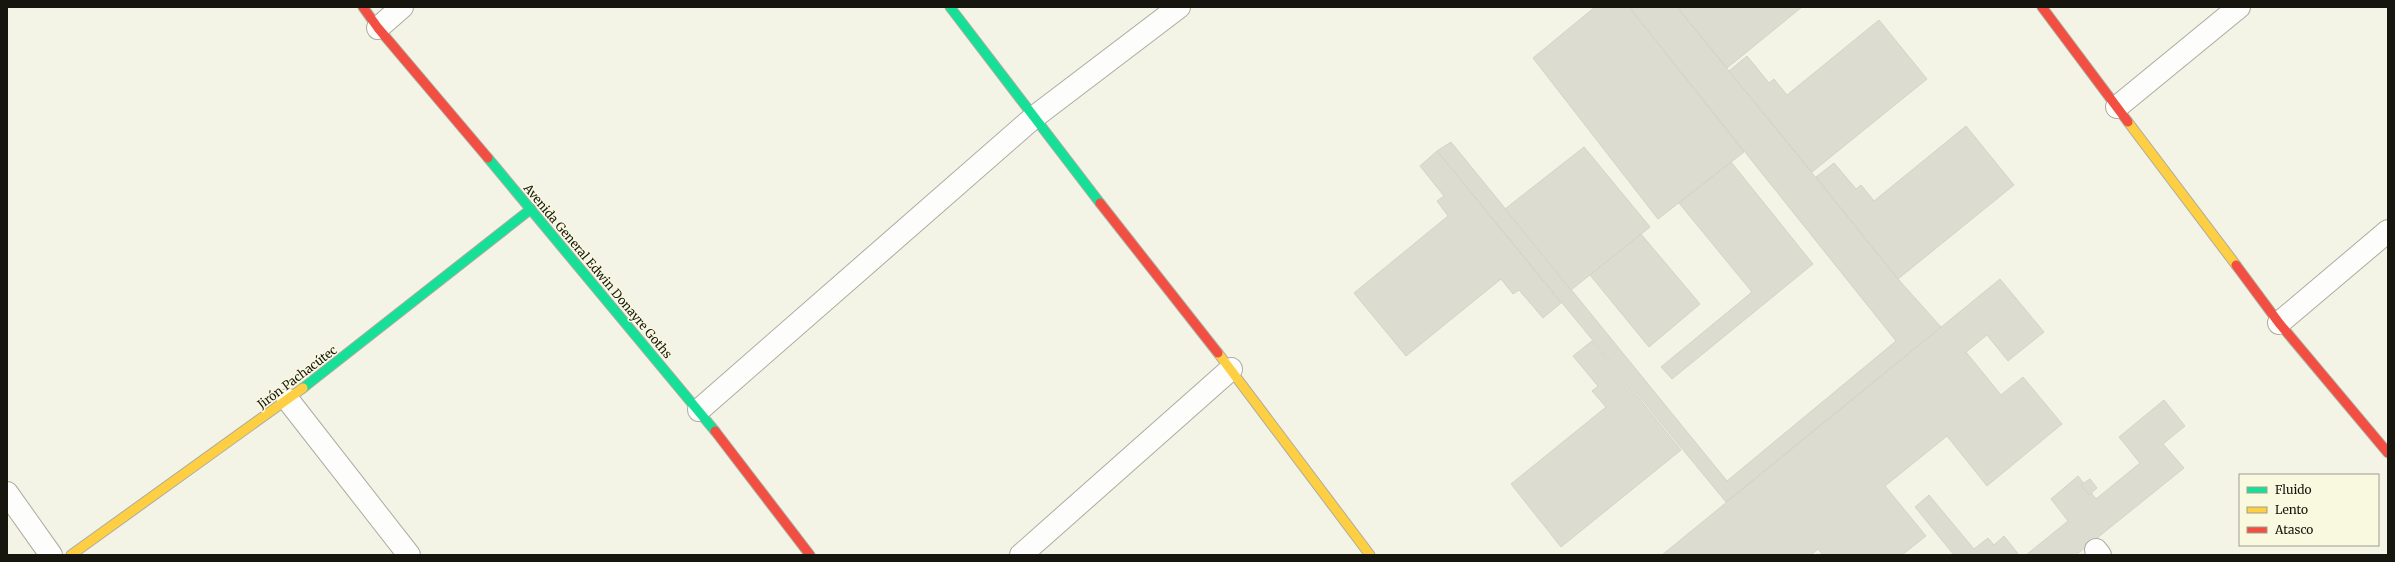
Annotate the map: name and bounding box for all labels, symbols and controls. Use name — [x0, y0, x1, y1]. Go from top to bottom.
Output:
street label: Avenida General Edwin Donayre Goths — [520, 180, 675, 361]
street label: Jirón Pachacútec — [253, 342, 340, 412]
legend — [2239, 474, 2379, 546]
text: Fluido — [2275, 482, 2312, 497]
text: Lento — [2275, 502, 2308, 517]
text: Atasco — [2274, 522, 2313, 537]

